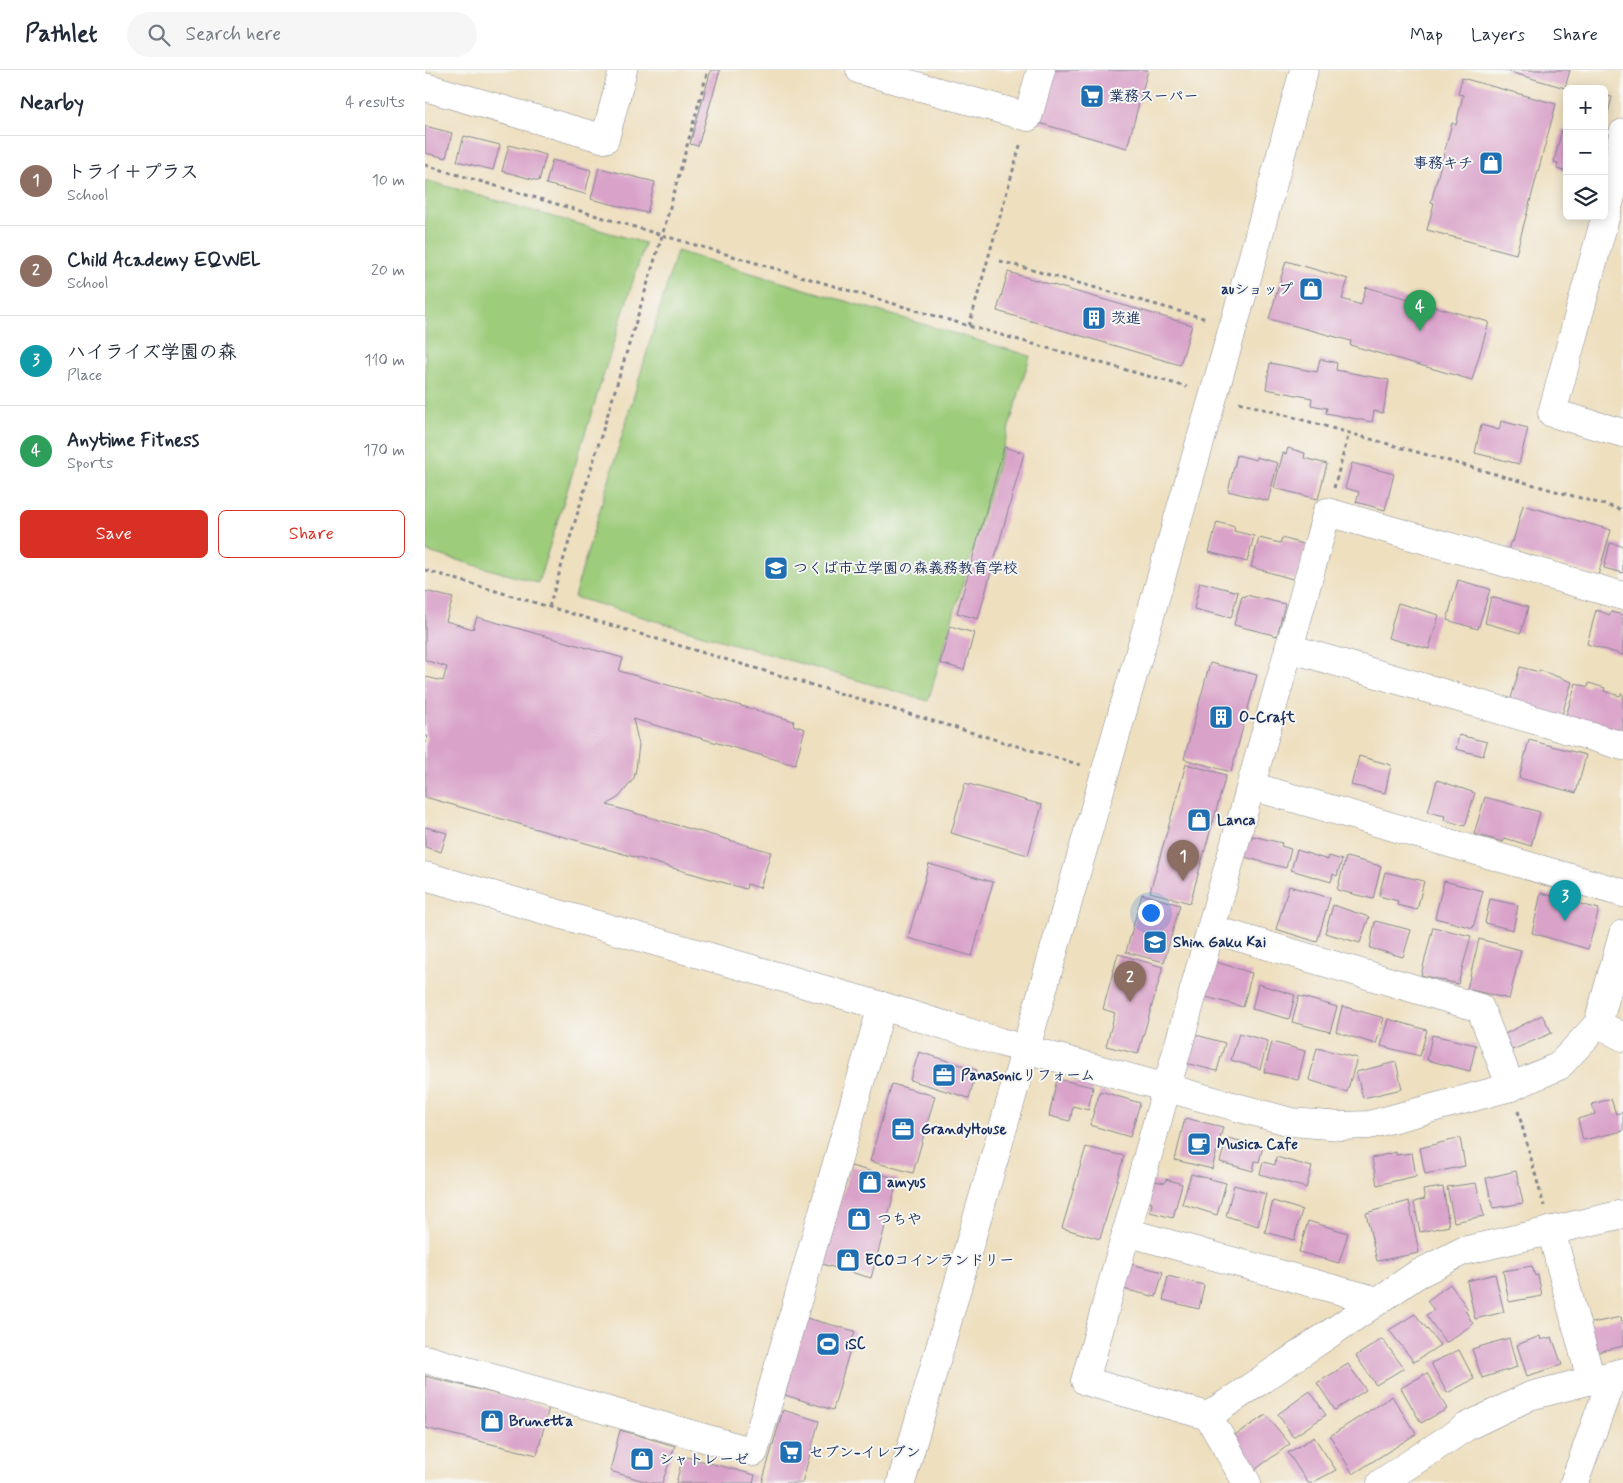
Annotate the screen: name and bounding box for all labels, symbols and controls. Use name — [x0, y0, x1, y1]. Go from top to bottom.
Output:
search box — [127, 12, 477, 57]
text: Pathlet — [25, 19, 97, 50]
icon: search — [145, 21, 173, 49]
text: Search here — [185, 22, 281, 47]
text: Map — [1410, 23, 1443, 47]
text: Layers — [1471, 23, 1525, 47]
text: Share — [1553, 23, 1598, 47]
supermarket icon: 業務スーパー — [1079, 83, 1105, 109]
map controls — [1563, 85, 1608, 220]
button: + — [1563, 85, 1608, 130]
place label: 業務スーパー — [1109, 87, 1198, 107]
text: Nearby — [20, 89, 84, 117]
text: 4 results — [345, 92, 405, 113]
button: − — [1563, 130, 1608, 175]
shop icon: 事務キチ — [1478, 150, 1504, 176]
place label: 事務キチ — [1413, 154, 1473, 174]
text: トライ＋プラス — [67, 160, 199, 185]
text: 1 — [32, 170, 40, 191]
text: 10 m — [372, 170, 405, 191]
button: layers — [1563, 175, 1608, 220]
text: School — [67, 185, 108, 206]
text: Child Academy EQWEL — [67, 248, 261, 273]
text: 2 — [32, 260, 40, 281]
text: 20 m — [371, 260, 405, 281]
text: School — [67, 273, 108, 294]
shop icon: auショップ — [1298, 276, 1324, 302]
place label: auショップ — [1221, 280, 1293, 300]
pin: 4 — [1404, 290, 1436, 331]
building icon: 茨進 — [1081, 305, 1107, 331]
place label: 茨進 — [1111, 309, 1141, 329]
text: ハイライズ学園の森 — [67, 340, 237, 365]
text: 3 — [32, 350, 40, 371]
text: 110 m — [364, 350, 405, 371]
text: Place — [67, 365, 102, 386]
text: Anytime Fitness — [67, 428, 199, 453]
text: 4 — [31, 440, 41, 461]
text: 170 m — [363, 440, 405, 461]
text: Sports — [67, 453, 113, 474]
button: Save — [20, 510, 208, 558]
button: Share — [218, 510, 405, 558]
school or university icon: つくば市立学園の森義務教育学校 — [763, 555, 789, 581]
place label: つくば市立学園の森義務教育学校 — [793, 559, 1018, 579]
building icon: O-Craft — [1208, 704, 1234, 730]
place label: O-Craft — [1239, 708, 1296, 728]
shop icon: Lanca — [1186, 807, 1212, 833]
place label: Lanca — [1217, 811, 1256, 831]
pin: 1 — [1167, 840, 1199, 881]
pin: 3 — [1549, 880, 1581, 921]
your location — [1138, 900, 1164, 926]
school or university icon: Shin Gaku Kai — [1142, 929, 1168, 955]
place label: Shin Gaku Kai — [1173, 933, 1266, 953]
pin: 2 — [1114, 961, 1146, 1002]
office icon: Panasonicリフォーム — [931, 1062, 957, 1088]
place label: Panasonicリフォーム — [961, 1066, 1095, 1086]
office icon: GrandyHouse — [890, 1116, 916, 1142]
place label: GrandyHouse — [921, 1120, 1006, 1140]
cafe icon: Musica Cafe — [1186, 1131, 1212, 1157]
place label: Musica Cafe — [1217, 1135, 1298, 1155]
shop icon: amyus — [857, 1169, 883, 1195]
place label: amyus — [887, 1173, 926, 1193]
shop icon: つちや — [846, 1206, 872, 1232]
place label: つちや — [877, 1210, 922, 1230]
shop icon: ECOコインランドリー — [835, 1247, 861, 1273]
place label: ECOコインランドリー — [865, 1251, 1014, 1271]
sports icon: iSC — [815, 1331, 841, 1357]
place label: iSC — [845, 1335, 866, 1355]
shop icon: Brunetta — [479, 1408, 505, 1434]
place label: Brunetta — [509, 1412, 573, 1432]
supermarket icon: セブン-イレブン — [778, 1439, 804, 1465]
place label: セブン-イレブン — [809, 1443, 921, 1463]
shop icon: シャトレーゼ — [629, 1446, 655, 1472]
place label: シャトレーゼ — [659, 1450, 749, 1470]

